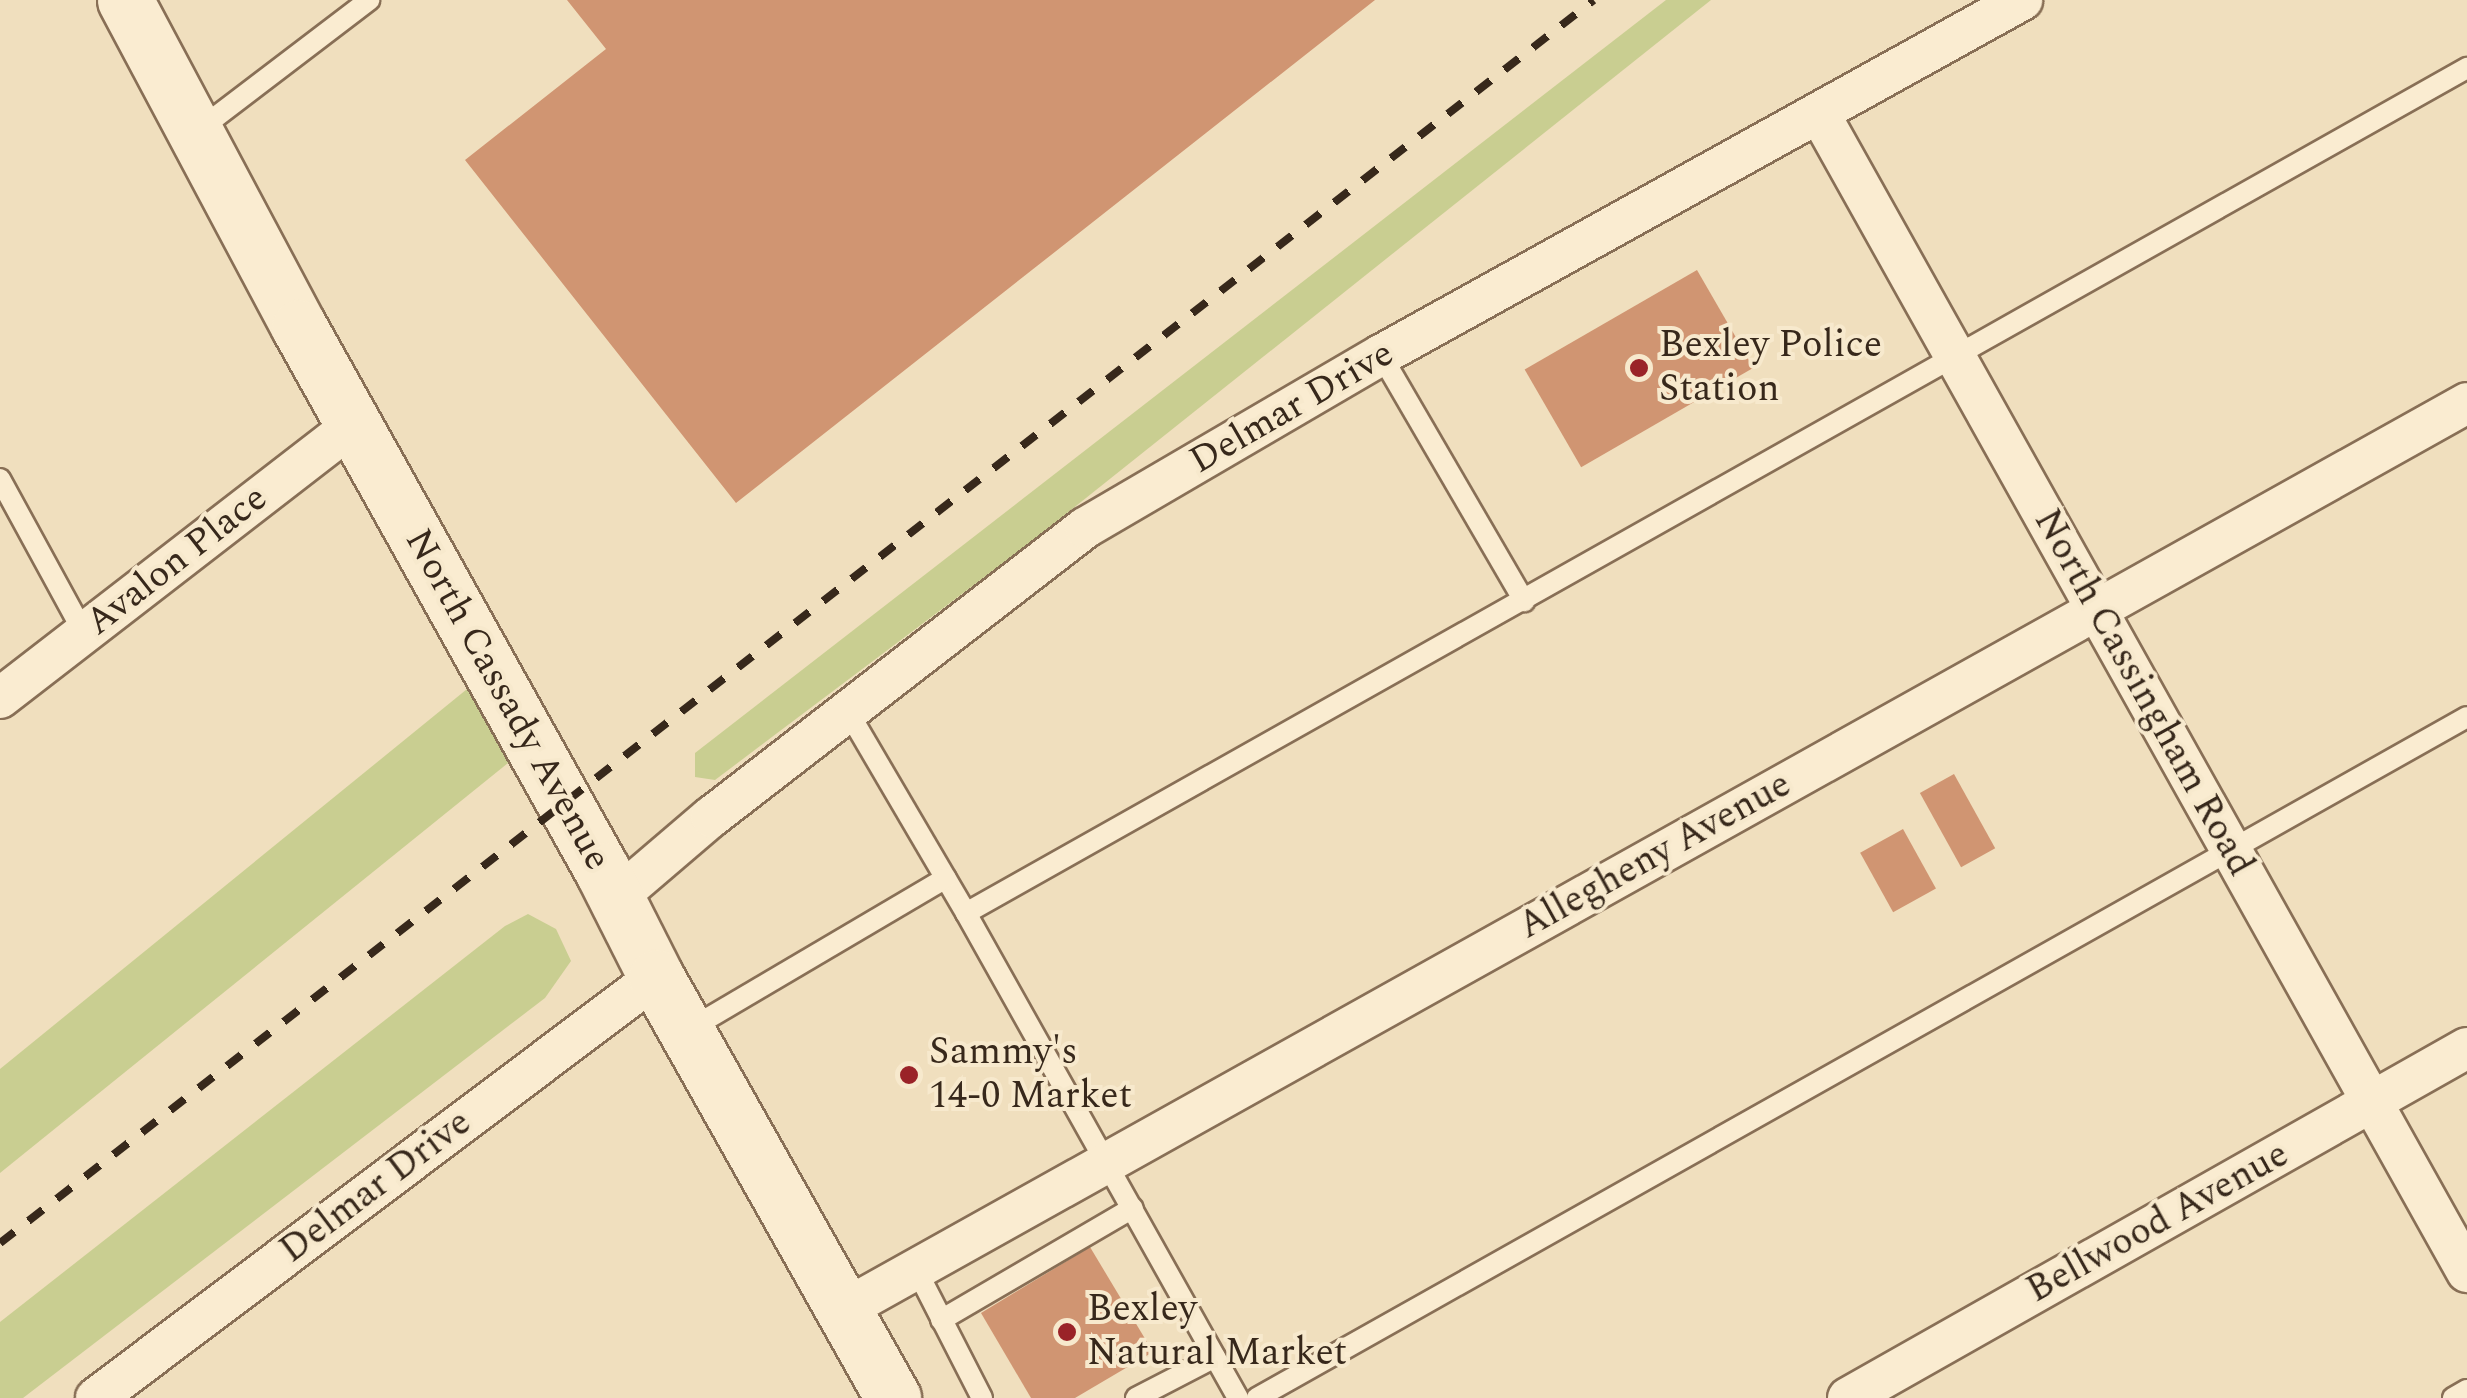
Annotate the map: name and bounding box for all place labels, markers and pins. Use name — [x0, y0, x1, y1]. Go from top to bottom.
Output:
place label: Bexley Police Station — [1659, 323, 1882, 412]
marker: Bexley Police Station — [1628, 357, 1650, 379]
place label: Sammy's 14-0 Market — [929, 1030, 1132, 1120]
marker: Sammy's 14-0 Market — [898, 1064, 920, 1086]
place label: Bexley Natural Market — [1087, 1287, 1347, 1376]
marker: Bexley Natural Market — [1056, 1321, 1078, 1343]

